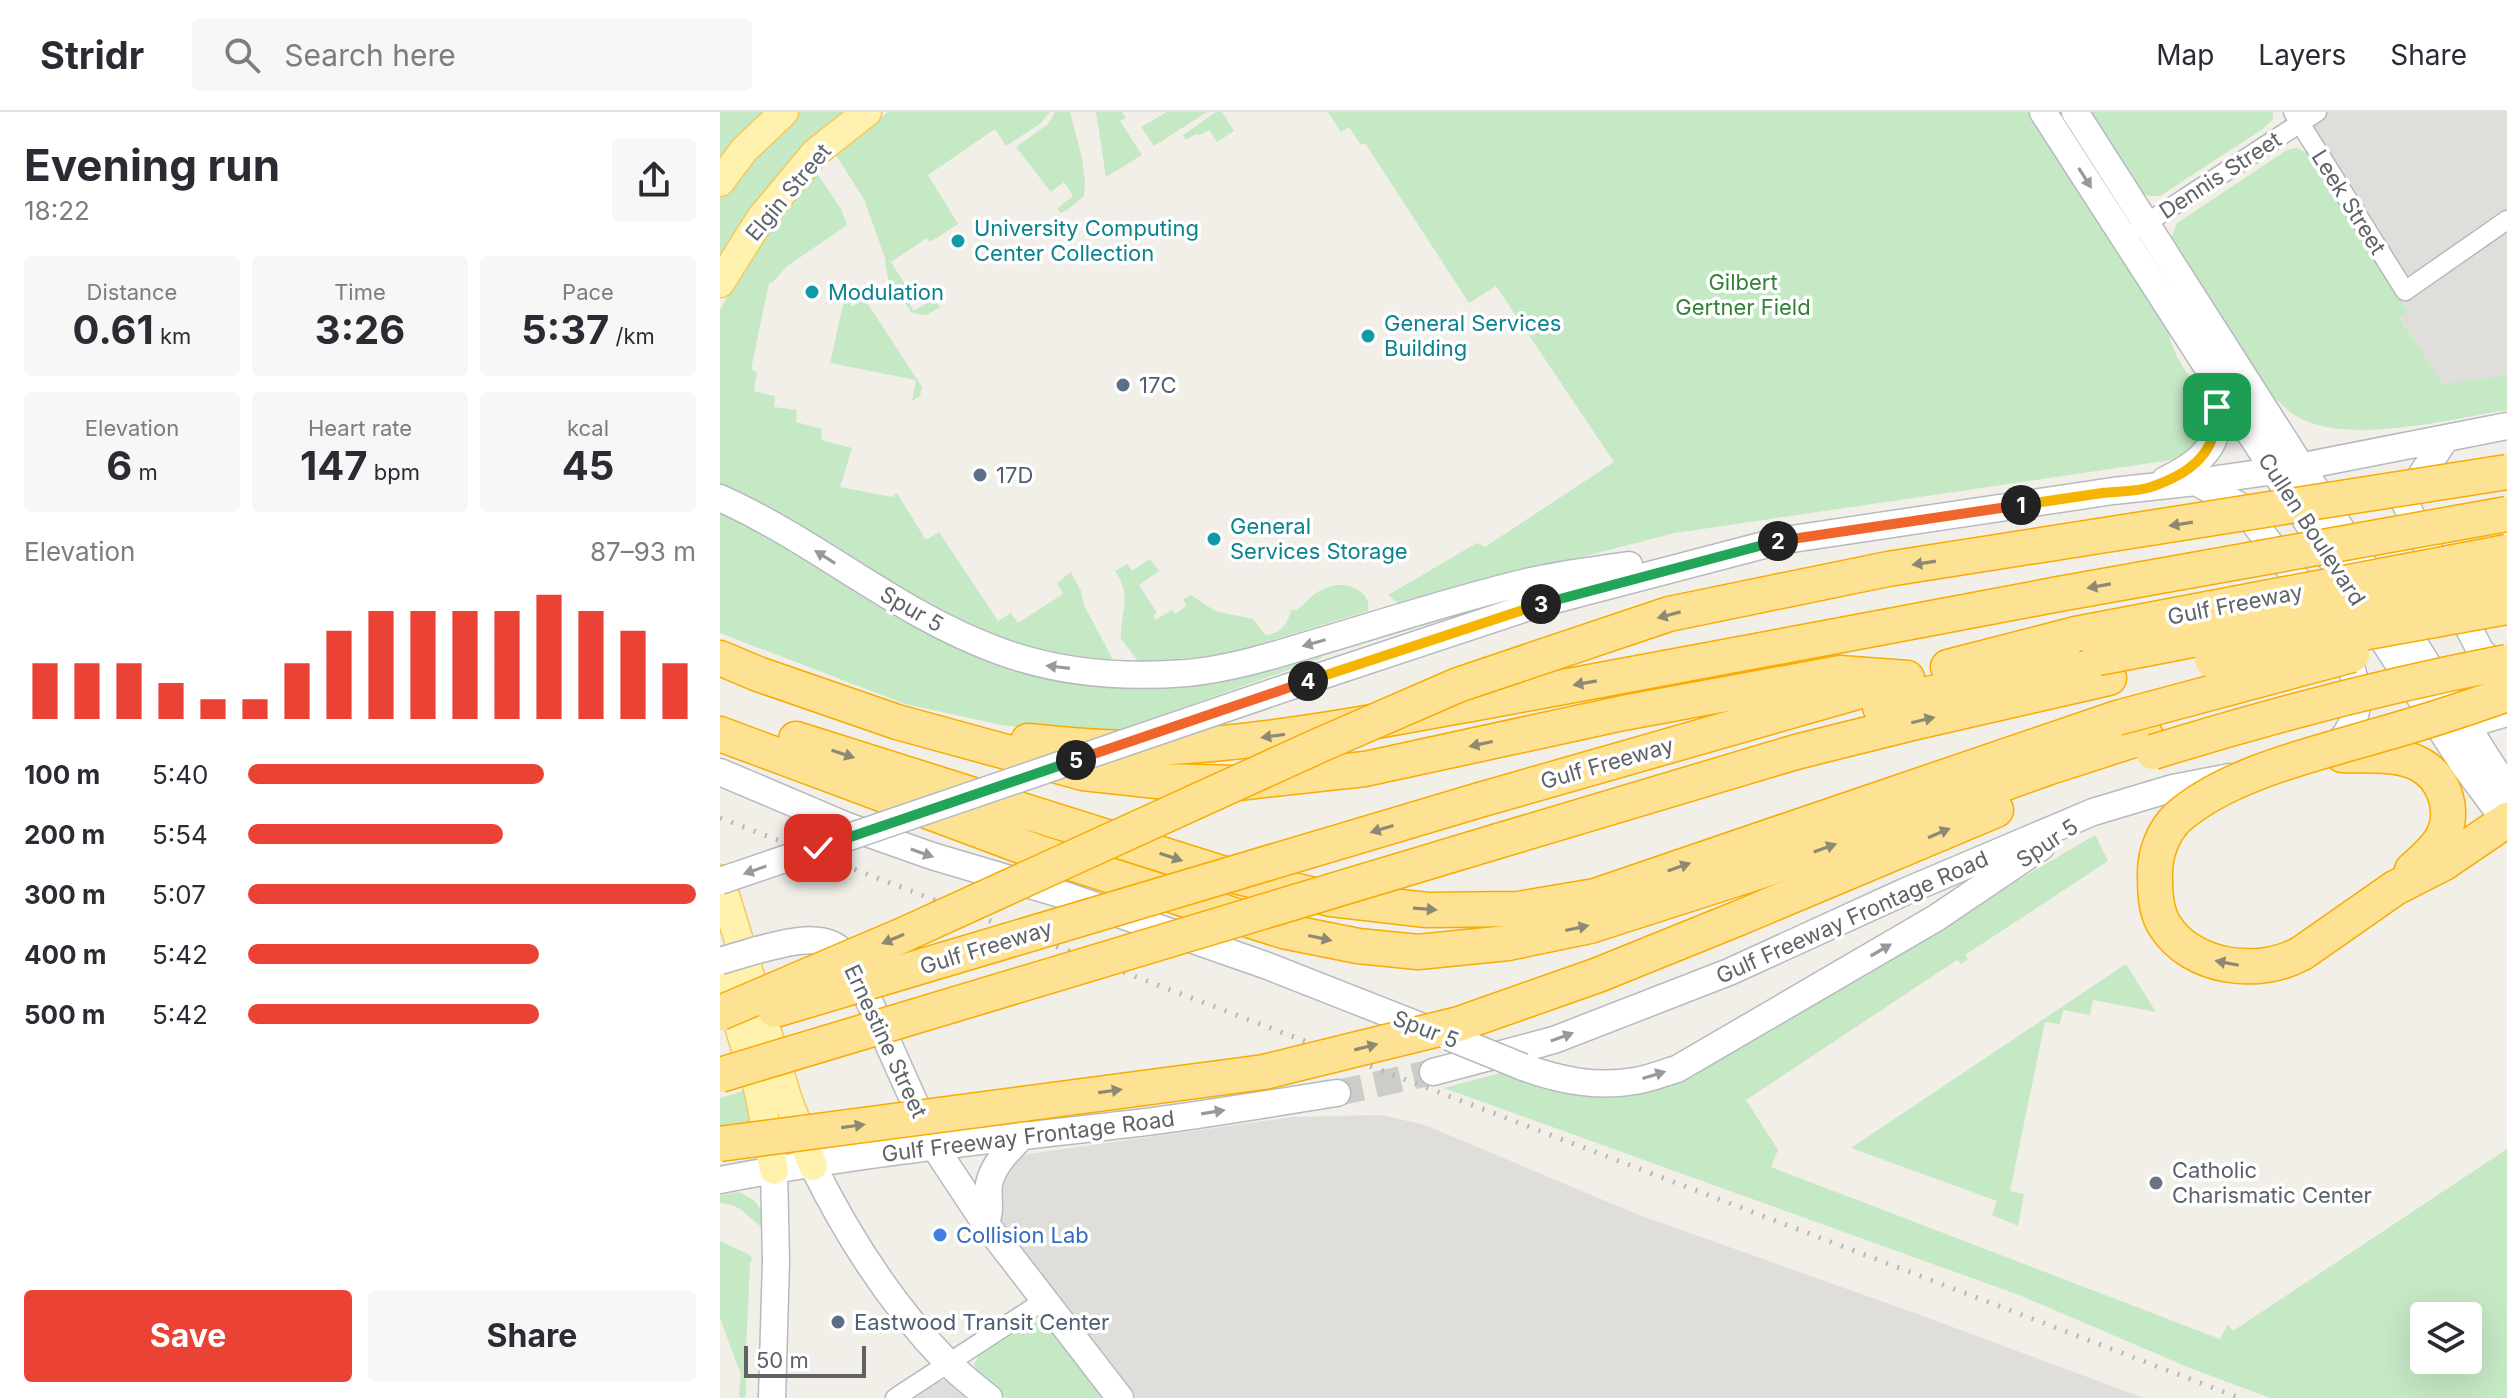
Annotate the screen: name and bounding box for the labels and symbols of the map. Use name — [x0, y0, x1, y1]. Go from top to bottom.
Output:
street label: Dennis Street — [2154, 126, 2286, 224]
street label: Elgin Street — [740, 138, 836, 246]
street label: Leek Street — [2307, 145, 2391, 259]
one-way arrow — [2077, 167, 2091, 189]
place label: University Computing Center Collection — [974, 215, 1199, 266]
marker: University Computing Center Collection — [949, 232, 967, 250]
park label: Gilbert Gertner Field — [1675, 269, 1811, 320]
place label: Modulation — [828, 279, 944, 305]
marker: Modulation — [803, 283, 821, 301]
place label: General Services Building — [1384, 310, 1561, 361]
marker: General Services Building — [1359, 327, 1377, 345]
place label: 17C — [1139, 372, 1176, 398]
pin — [2183, 373, 2251, 441]
marker: 17C — [1114, 376, 1132, 394]
street label: Cullen Boulevard — [2253, 448, 2371, 610]
place label: 17D — [996, 462, 1033, 488]
marker: 17D — [971, 466, 989, 484]
pin: 1 — [2001, 485, 2041, 525]
place label: General Services Storage — [1230, 513, 1408, 564]
one-way arrow — [2168, 518, 2193, 531]
pin: 2 — [1758, 521, 1798, 561]
marker: General Services Storage — [1205, 530, 1223, 548]
one-way arrow — [814, 551, 836, 565]
one-way arrow — [1911, 557, 1936, 570]
street label: Gulf Freeway — [2165, 578, 2305, 630]
street label: Spur 5 — [876, 581, 948, 637]
one-way arrow — [2087, 581, 2112, 593]
pin: 3 — [1521, 584, 1561, 624]
one-way arrow — [1657, 609, 1682, 621]
one-way arrow — [1302, 637, 1326, 650]
one-way arrow — [1045, 661, 1070, 674]
pin: 4 — [1288, 661, 1328, 701]
one-way arrow — [1572, 678, 1597, 690]
one-way arrow — [1910, 713, 1935, 726]
one-way arrow — [1260, 730, 1285, 743]
street label: Gulf Freeway — [1538, 732, 1676, 794]
one-way arrow — [1468, 738, 1493, 751]
pin: 5 — [1056, 740, 1096, 780]
one-way arrow — [831, 748, 855, 761]
street label: Spur 5 — [2011, 813, 2083, 873]
pin — [784, 814, 852, 882]
one-way arrow — [1369, 823, 1393, 836]
one-way arrow — [1927, 826, 1951, 839]
one-way arrow — [1813, 841, 1837, 854]
street label: Gulf Freeway Frontage Road — [1712, 845, 1992, 989]
one-way arrow — [911, 847, 935, 859]
one-way arrow — [1159, 851, 1183, 864]
one-way arrow — [1667, 860, 1691, 872]
one-way arrow — [743, 864, 767, 876]
one-way arrow — [1413, 903, 1438, 916]
street label: Gulf Freeway — [917, 915, 1055, 979]
one-way arrow — [1565, 921, 1590, 934]
one-way arrow — [881, 932, 905, 945]
one-way arrow — [1308, 933, 1333, 945]
one-way arrow — [1870, 943, 1892, 957]
one-way arrow — [2214, 956, 2239, 969]
street label: Ernestine Street — [839, 960, 933, 1122]
street label: Spur 5 — [1389, 1005, 1463, 1053]
one-way arrow — [1550, 1030, 1574, 1043]
one-way arrow — [1354, 1040, 1379, 1052]
one-way arrow — [1642, 1068, 1666, 1081]
one-way arrow — [1098, 1085, 1123, 1098]
street label: Gulf Freeway Frontage Road — [880, 1105, 1176, 1167]
one-way arrow — [1201, 1105, 1226, 1118]
one-way arrow — [841, 1120, 866, 1133]
place label: Catholic Charismatic Center — [2172, 1157, 2372, 1208]
marker: Catholic Charismatic Center — [2147, 1174, 2165, 1192]
place label: Collision Lab — [956, 1222, 1089, 1248]
marker: Collision Lab — [931, 1226, 949, 1244]
place label: Eastwood Transit Center — [854, 1309, 1109, 1335]
marker: Eastwood Transit Center — [829, 1313, 847, 1331]
scale bar — [744, 1342, 866, 1378]

